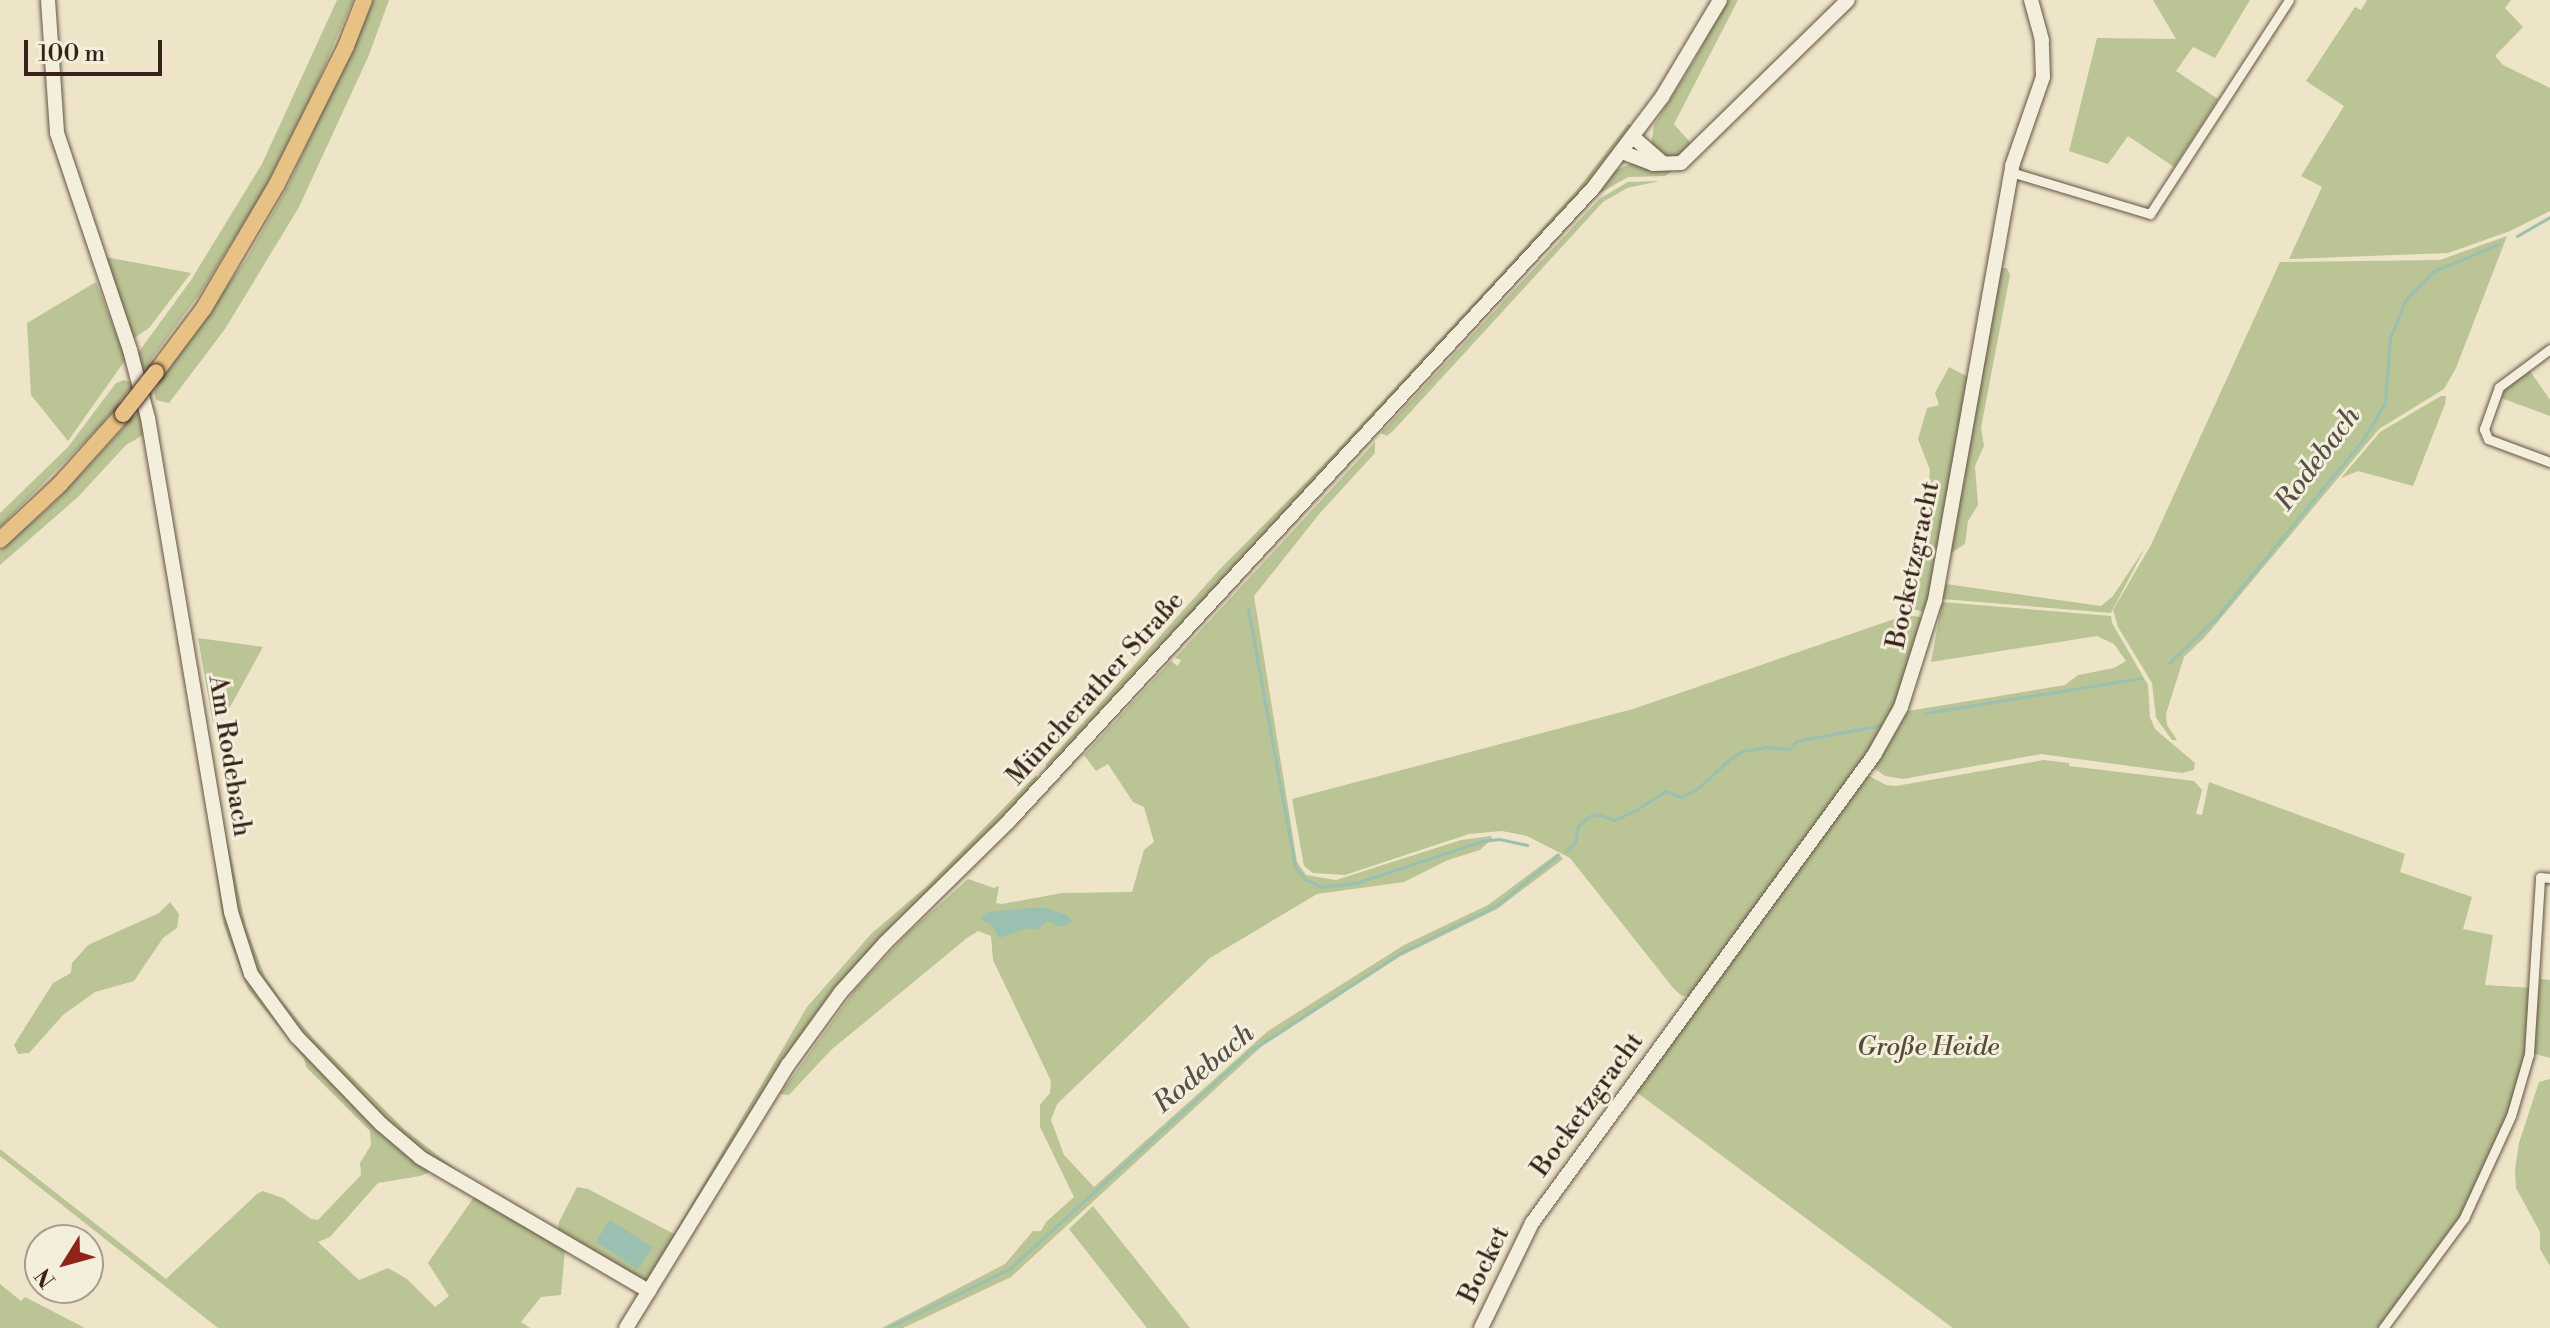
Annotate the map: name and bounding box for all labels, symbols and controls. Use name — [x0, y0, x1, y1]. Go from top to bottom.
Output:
scale bar — [28, 24, 166, 74]
text: 100 m — [38, 39, 105, 69]
water label: Rodebach — [2268, 400, 2368, 518]
street label: Bocketzgracht — [1881, 479, 1947, 651]
street label: Müncherather Straße — [1001, 586, 1191, 792]
street label: Am Rodebach — [201, 673, 257, 839]
water label: Rodebach — [1147, 1017, 1261, 1121]
street label: Bocketzgracht — [1525, 1027, 1651, 1183]
park label: Große Heide — [1857, 1032, 1999, 1064]
street label: Bocket — [1453, 1221, 1517, 1309]
north arrow — [24, 1224, 104, 1304]
text: N — [30, 1262, 62, 1293]

